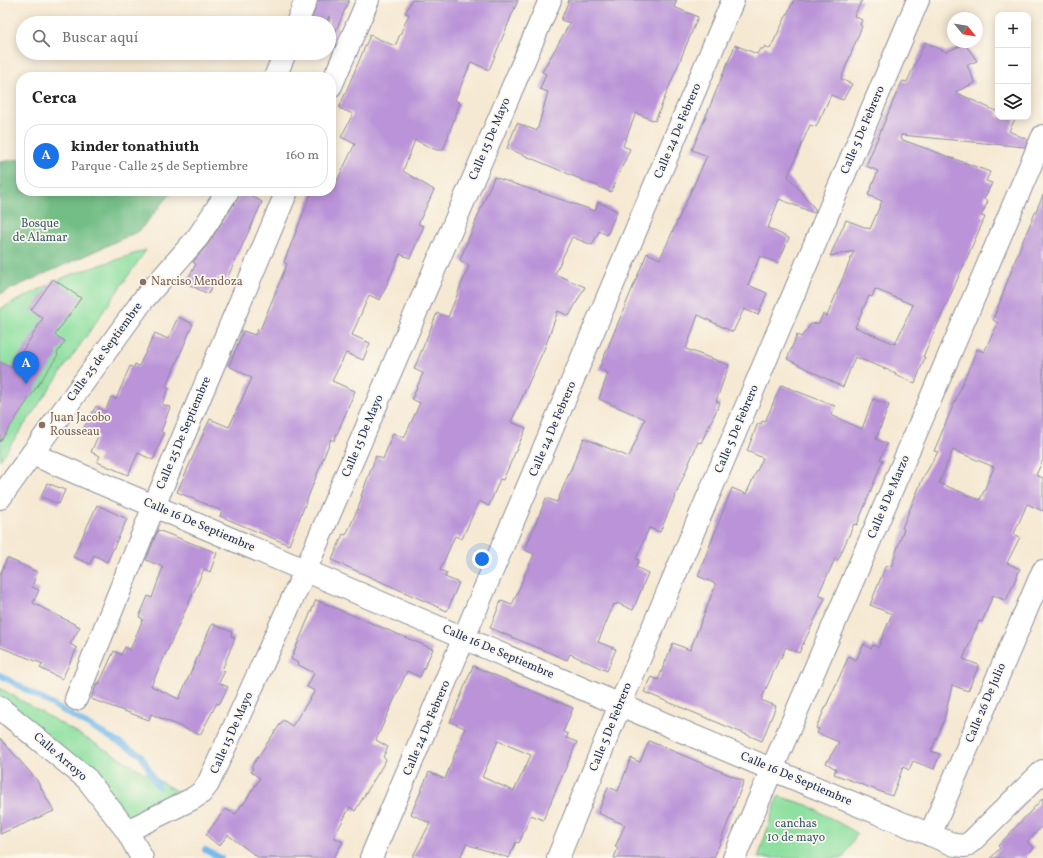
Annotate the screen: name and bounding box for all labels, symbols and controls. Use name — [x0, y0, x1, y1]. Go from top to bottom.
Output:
north arrow — [947, 12, 983, 48]
map controls — [995, 12, 1031, 120]
button: + — [995, 12, 1031, 48]
search box — [16, 16, 336, 60]
icon: search — [30, 27, 52, 49]
text: Buscar aquí — [62, 28, 138, 49]
button: − — [995, 48, 1031, 84]
street label: Calle 24 De Febrero — [651, 81, 705, 181]
street label: Calle 5 De Febrero — [837, 83, 889, 177]
button: layers — [995, 84, 1031, 120]
text: Cerca — [32, 87, 77, 110]
street label: Calle 15 De Mayo — [465, 95, 515, 183]
text: kinder tonathiuth — [71, 137, 199, 158]
text: A — [41, 147, 51, 165]
text: 160 m — [285, 147, 319, 165]
text: Parque · Calle 25 de Septiembre — [71, 158, 248, 176]
park label: Bosque de Alamar — [13, 216, 67, 246]
place label: Narciso Mendoza — [151, 274, 243, 290]
marker: Narciso Mendoza — [138, 277, 148, 287]
street label: Calle 25 de Septiembre — [64, 299, 147, 405]
pin: A — [13, 351, 39, 384]
street label: Calle 25 De Septiembre — [153, 374, 215, 492]
street label: Calle 24 De Febrero — [526, 379, 580, 479]
street label: Calle 5 De Febrero — [711, 382, 763, 476]
street label: Calle 15 De Mayo — [338, 392, 388, 480]
place label: Juan Jacobo Rousseau — [50, 410, 111, 440]
marker: Juan Jacobo Rousseau — [37, 420, 47, 430]
street label: Calle 8 De Marzo — [864, 453, 914, 541]
street label: Calle 16 De Septiembre — [141, 494, 257, 556]
your location — [472, 549, 492, 569]
street label: Calle 16 De Septiembre — [440, 621, 556, 683]
street label: Calle 26 De Julio — [962, 661, 1010, 745]
street label: Calle 24 De Febrero — [400, 678, 454, 778]
street label: Calle 5 De Febrero — [586, 680, 636, 774]
street label: Calle 15 De Mayo — [207, 689, 257, 777]
street label: Calle Arroyo — [30, 729, 90, 785]
street label: Calle 16 De Septiembre — [738, 748, 854, 810]
park label: canchas 10 de mayo — [767, 816, 825, 846]

